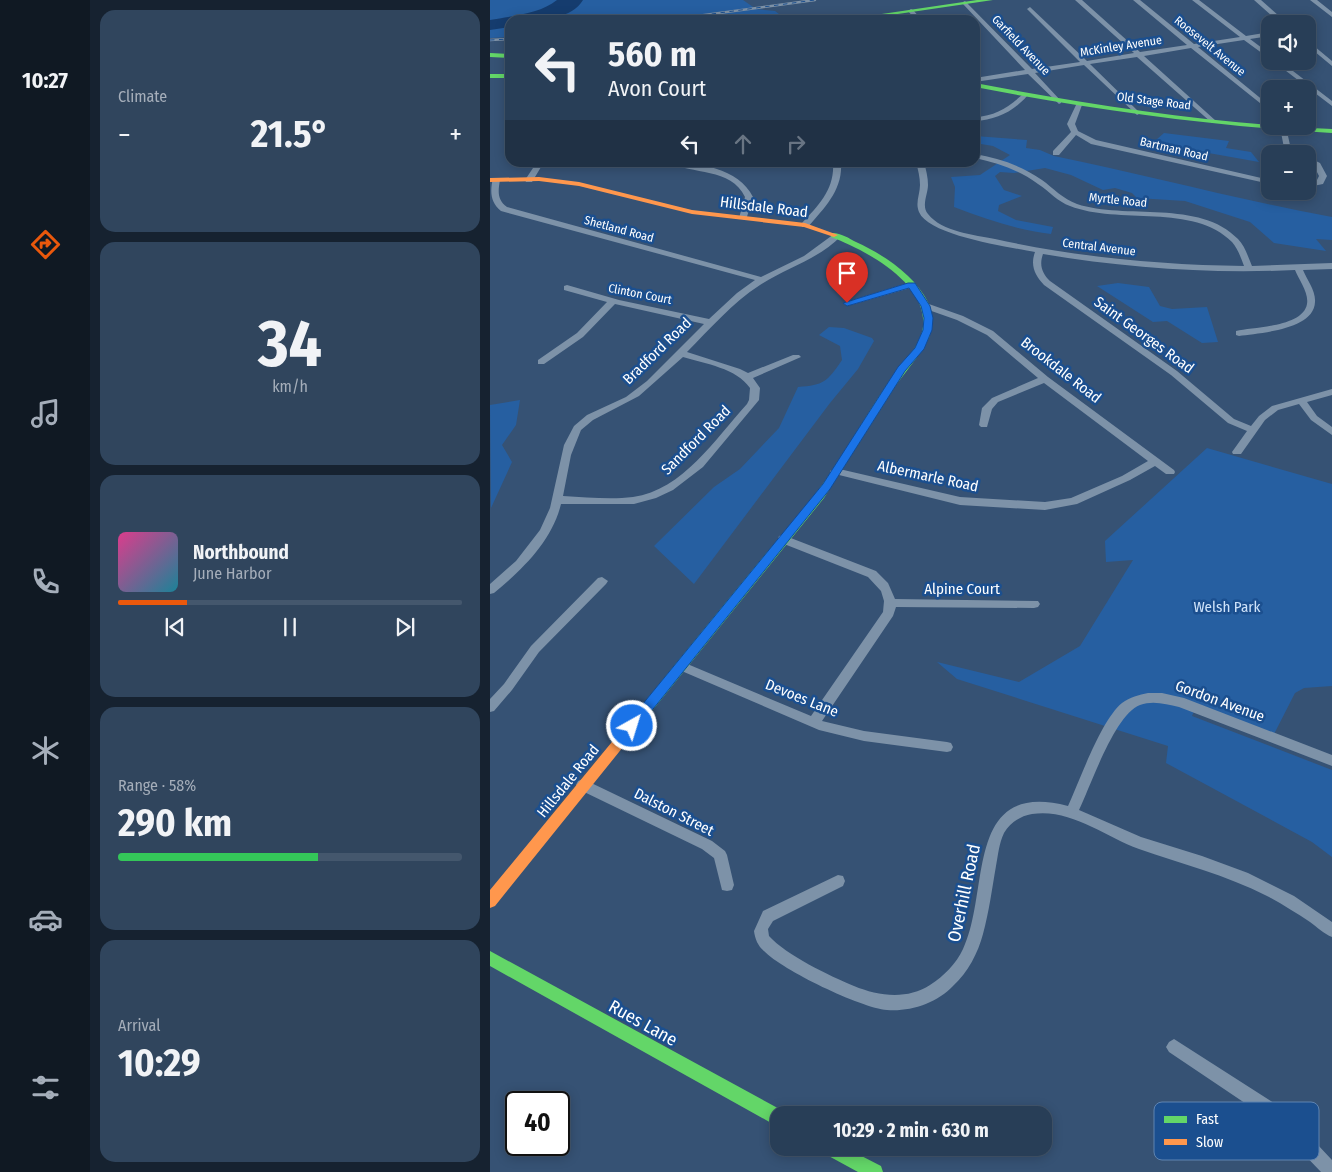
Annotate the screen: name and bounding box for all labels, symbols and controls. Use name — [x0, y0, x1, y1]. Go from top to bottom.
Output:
street label: Garfield Avenue — [989, 12, 1053, 78]
street label: Roosevelt Avenue — [1172, 13, 1248, 79]
map controls — [1261, 15, 1316, 200]
button: sound — [1261, 15, 1316, 70]
text: 560 m — [608, 33, 697, 75]
street label: McKinley Avenue — [1079, 33, 1163, 59]
icon: left — [525, 35, 590, 100]
text: 10:27 — [22, 67, 68, 94]
text: Avon Court — [608, 75, 706, 102]
button: + — [1261, 80, 1316, 135]
text: Climate — [118, 87, 167, 106]
street label: Old Stage Road — [1116, 90, 1192, 112]
text: 21.5° — [251, 111, 329, 157]
text: − — [118, 118, 131, 151]
text: + — [449, 118, 462, 151]
icon: left — [676, 130, 704, 158]
icon: ahead — [729, 130, 757, 158]
icon: right — [782, 130, 810, 158]
street label: Bartman Road — [1138, 134, 1210, 164]
button: − — [1261, 145, 1316, 200]
street label: Myrtle Road — [1088, 190, 1148, 210]
street label: Hillsdale Road — [719, 193, 809, 221]
street label: Shetland Road — [583, 213, 655, 245]
icon: directions — [28, 227, 63, 262]
street label: Central Avenue — [1062, 236, 1136, 258]
pin — [826, 252, 868, 303]
icon: arrive — [833, 259, 861, 287]
street label: Clinton Court — [607, 281, 673, 307]
street label: Saint Georges Road — [1091, 293, 1197, 377]
text: 34 — [258, 305, 322, 383]
street label: Bradford Road — [619, 314, 695, 388]
street label: Brookdale Road — [1017, 333, 1105, 407]
text: km/h — [272, 377, 308, 396]
icon: music — [28, 396, 63, 431]
street label: Sandford Road — [658, 402, 734, 478]
street label: Albermarle Road — [876, 457, 980, 495]
text: Northbound — [193, 541, 289, 564]
icon: phone — [28, 564, 63, 599]
text: June Harbor — [193, 564, 271, 583]
street label: Alpine Court — [924, 580, 1000, 598]
park label: Welsh Park — [1194, 598, 1260, 616]
icon: previous — [161, 613, 189, 641]
icon: pause — [276, 613, 304, 641]
icon: next — [391, 613, 419, 641]
street label: Devoes Lane — [763, 675, 841, 721]
street label: Gordon Avenue — [1173, 677, 1267, 725]
position arrow — [605, 699, 657, 751]
icon: climate — [28, 733, 63, 768]
street label: Hillsdale Road — [533, 741, 603, 821]
text: Range · 58% — [118, 776, 196, 795]
street label: Dalston Street — [631, 784, 717, 840]
text: 290 km — [118, 800, 232, 846]
street label: Overhill Road — [943, 842, 985, 944]
icon: car — [28, 902, 63, 937]
street label: Rues Lane — [605, 995, 681, 1051]
text: Arrival — [118, 1016, 160, 1035]
text: 10:29 — [118, 1040, 201, 1086]
icon: filters — [28, 1070, 63, 1105]
speed limit sign: 40 — [505, 1091, 570, 1156]
legend — [1154, 1102, 1319, 1160]
text: Fast — [1196, 1111, 1219, 1128]
text: 10:29 · 2 min · 630 m — [833, 1119, 989, 1142]
text: Slow — [1196, 1134, 1223, 1151]

